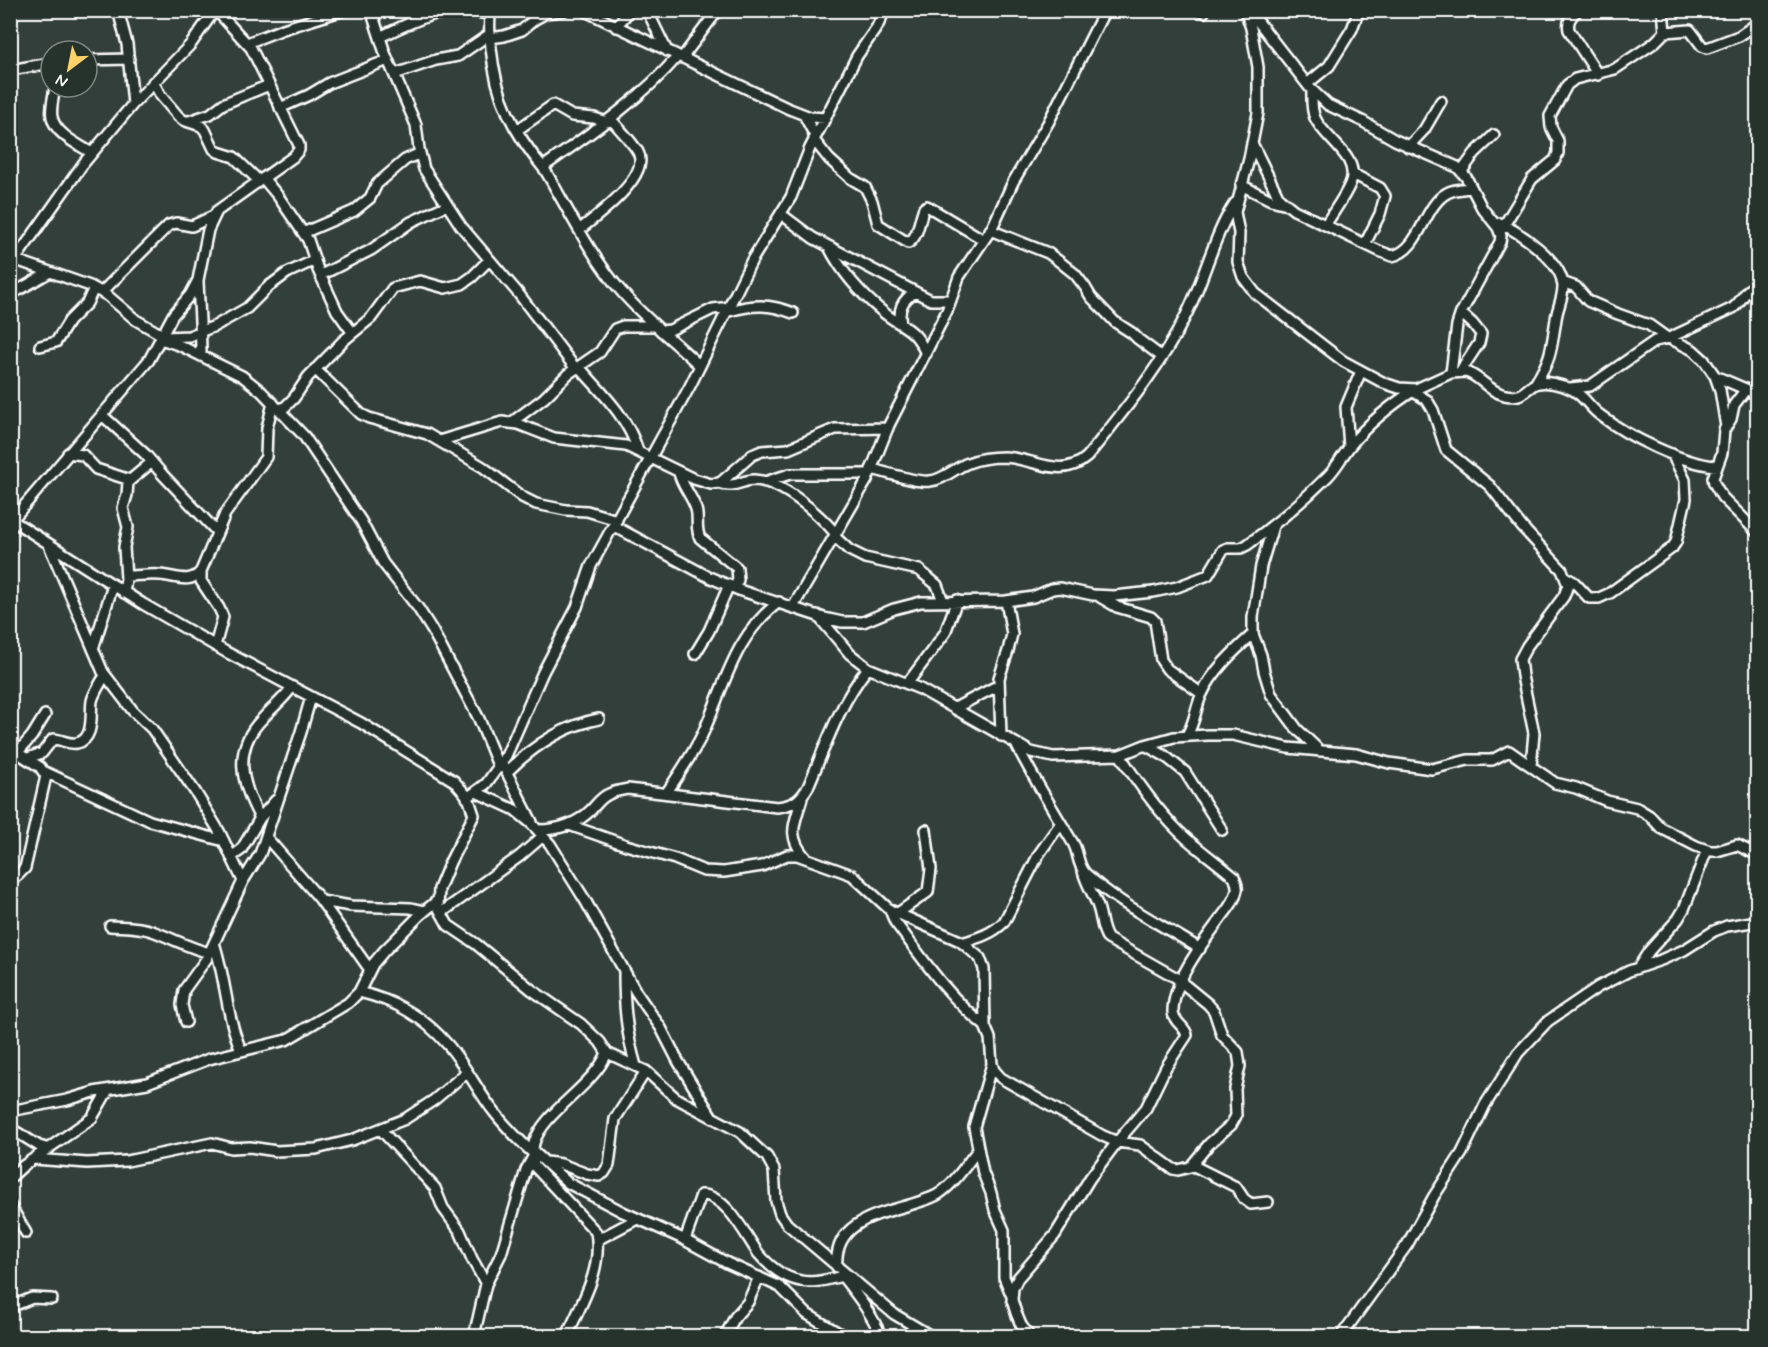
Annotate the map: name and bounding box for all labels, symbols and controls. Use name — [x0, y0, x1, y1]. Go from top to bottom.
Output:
north arrow — [39, 39, 99, 99]
text: N — [52, 69, 72, 92]

